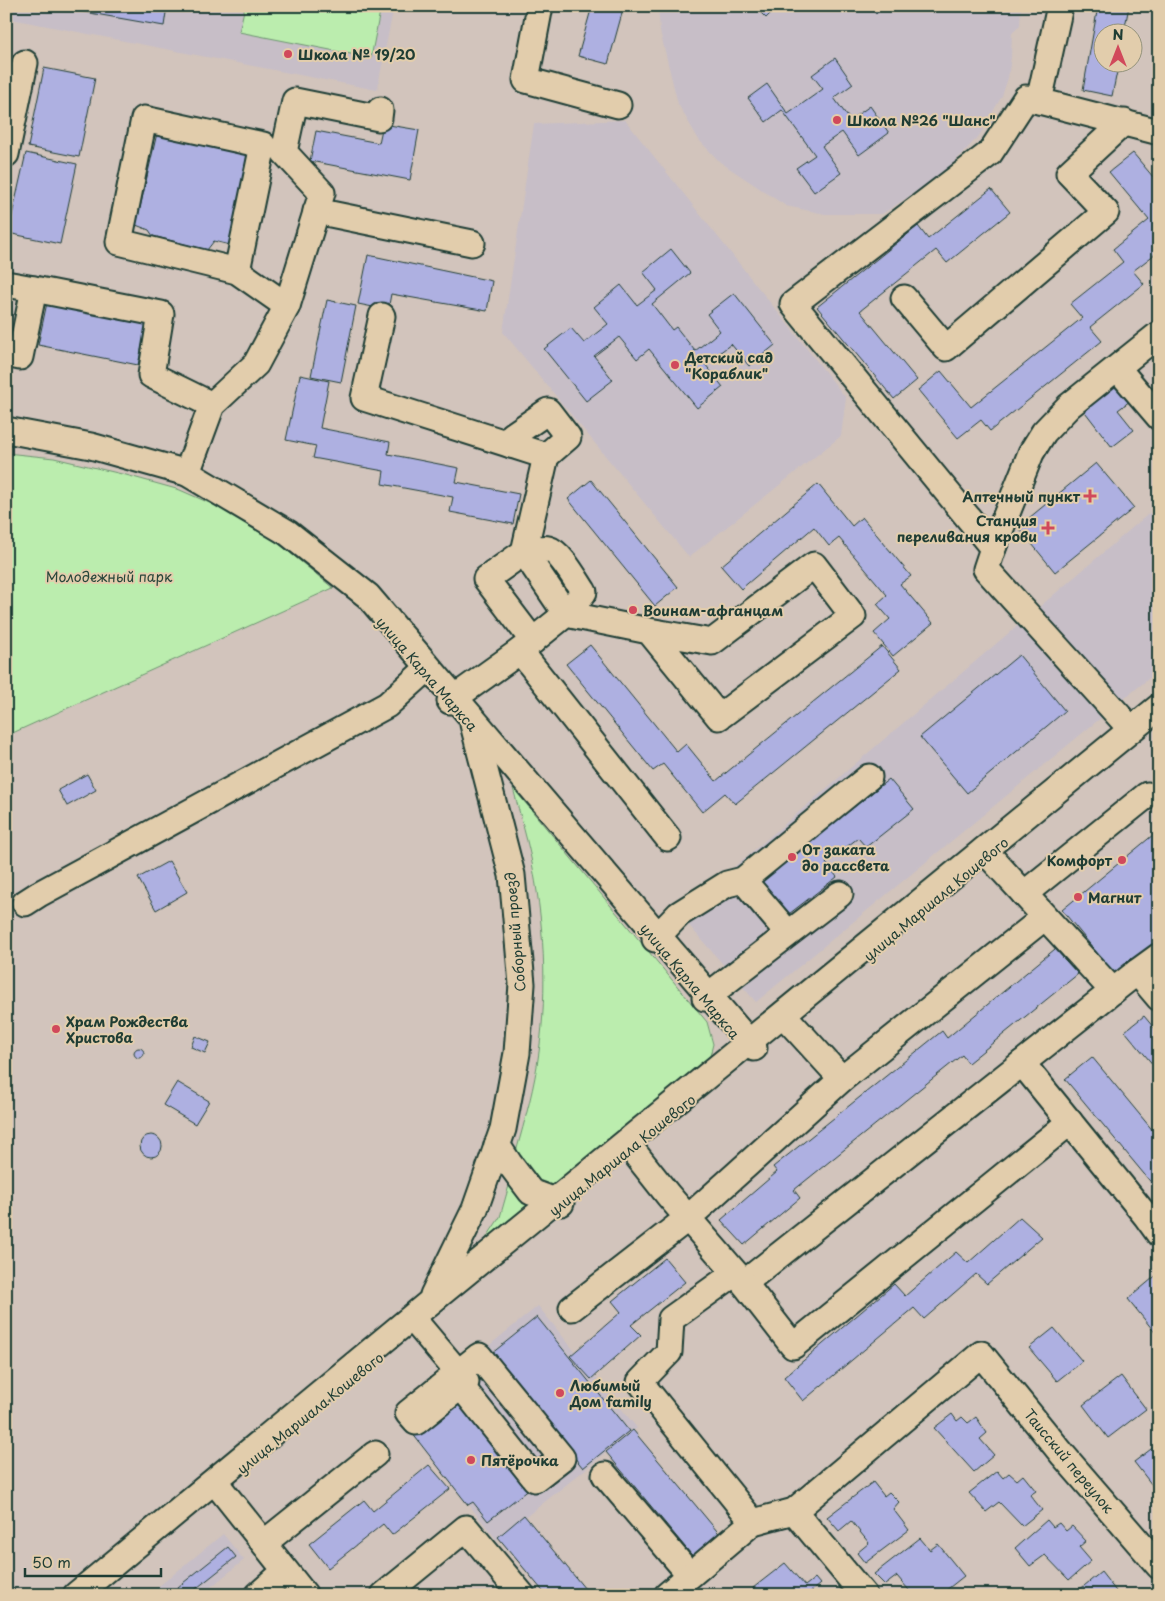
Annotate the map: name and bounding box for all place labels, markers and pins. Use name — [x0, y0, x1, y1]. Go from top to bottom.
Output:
place label: Школа № 19/20 — [298, 44, 415, 65]
marker: Школа № 19/20 — [282, 48, 294, 60]
place label: Школа №26 "Шанс" — [847, 110, 996, 131]
marker: Школа №26 "Шанс" — [831, 114, 843, 126]
place label: Детский сад "Кораблик" — [684, 347, 773, 384]
marker: Детский сад "Кораблик" — [669, 359, 681, 371]
place label: Аптечный пункт — [963, 486, 1081, 507]
marker: Аптечный пункт — [1084, 490, 1096, 502]
place label: Станция переливания крови — [897, 510, 1037, 547]
marker: Станция переливания крови — [1041, 521, 1055, 535]
place label: Воинам-афганцам — [643, 600, 783, 621]
marker: Воинам-афганцам — [627, 604, 639, 616]
place label: От заката до рассвета — [802, 839, 890, 876]
place label: Комфорт — [1047, 850, 1113, 871]
marker: От заката до рассвета — [786, 851, 798, 863]
marker: Комфорт — [1116, 854, 1128, 866]
place label: Магнит — [1088, 887, 1142, 908]
marker: Магнит — [1072, 891, 1084, 903]
place label: Храм Рождества Христова — [66, 1011, 188, 1048]
marker: Храм Рождества Христова — [50, 1023, 62, 1035]
place label: Любимый Дом family — [569, 1375, 652, 1412]
marker: Любимый Дом family — [554, 1387, 566, 1399]
place label: Пятёрочка — [481, 1450, 559, 1471]
marker: Пятёрочка — [465, 1454, 477, 1466]

